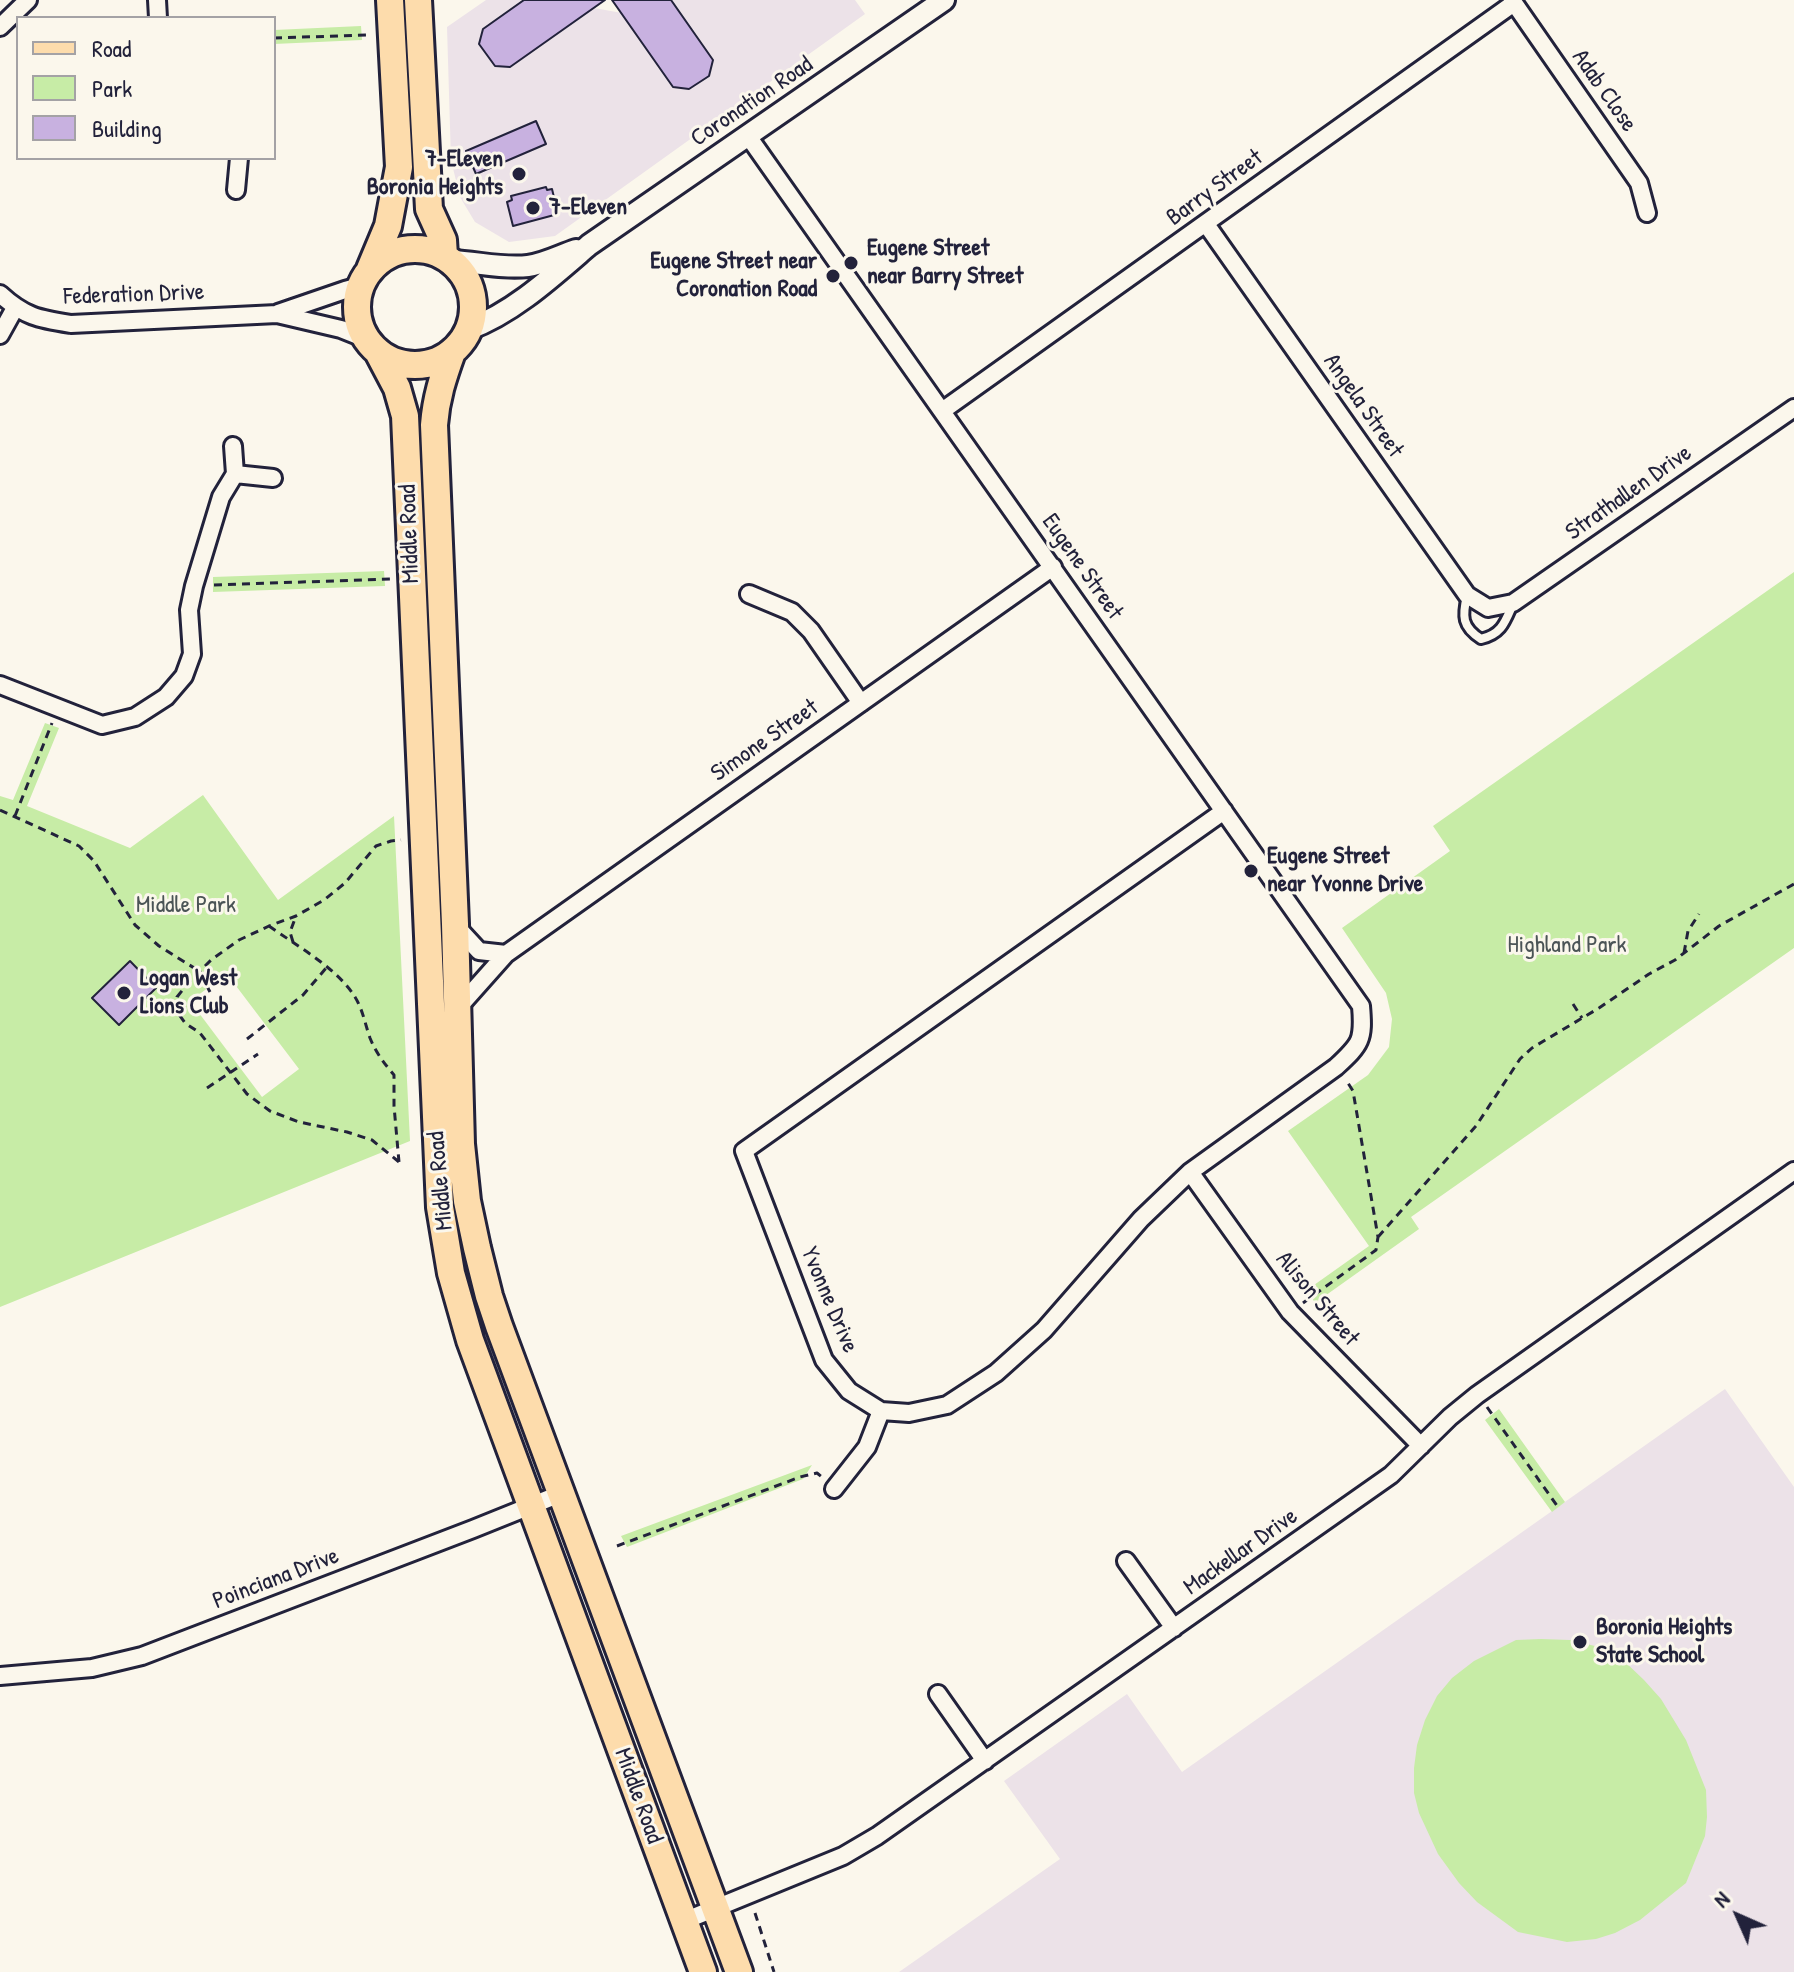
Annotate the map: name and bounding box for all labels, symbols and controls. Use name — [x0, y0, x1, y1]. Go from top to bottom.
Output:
legend — [16, 16, 276, 160]
text: Road — [92, 32, 131, 64]
street label: Adab Close — [1565, 44, 1643, 138]
street label: Coronation Road — [686, 51, 818, 153]
text: Park — [92, 72, 132, 104]
text: Building — [92, 112, 162, 144]
street label: Barry Street — [1161, 144, 1269, 232]
place label: 7-Eleven Boronia Heights — [367, 146, 503, 202]
marker: 7-Eleven Boronia Heights — [510, 165, 528, 183]
place label: 7-Eleven — [549, 194, 627, 222]
marker: 7-Eleven — [524, 199, 542, 217]
place label: Eugene Street near Barry Street — [867, 235, 1023, 291]
place label: Eugene Street near Coronation Road — [650, 248, 817, 304]
marker: Eugene Street near Barry Street — [842, 254, 860, 272]
marker: Eugene Street near Coronation Road — [824, 267, 842, 285]
street label: Federation Drive — [63, 278, 205, 312]
street label: Angela Street — [1317, 349, 1409, 463]
street label: Strathallen Drive — [1560, 439, 1698, 547]
street label: Middle Road — [394, 484, 426, 584]
street label: Eugene Street — [1035, 509, 1129, 625]
street label: Simone Street — [706, 694, 824, 788]
place label: Eugene Street near Yvonne Drive — [1267, 843, 1423, 899]
marker: Eugene Street near Yvonne Drive — [1242, 862, 1260, 880]
park label: Middle Park — [136, 892, 236, 920]
park label: Highland Park — [1507, 932, 1627, 960]
place label: Logan West Lions Club — [140, 965, 237, 1021]
marker: Logan West Lions Club — [115, 984, 133, 1002]
street label: Middle Road — [422, 1130, 460, 1232]
street label: Yvonne Drive — [794, 1243, 864, 1357]
street label: Alison Street — [1269, 1246, 1365, 1352]
street label: Mackellar Drive — [1179, 1502, 1303, 1602]
street label: Poinciana Drive — [209, 1542, 343, 1616]
place label: Boronia Heights State School — [1596, 1614, 1732, 1670]
marker: Boronia Heights State School — [1571, 1633, 1589, 1651]
street label: Middle Road — [608, 1744, 668, 1848]
north arrow — [1698, 1876, 1778, 1956]
text: N — [1706, 1884, 1736, 1914]

